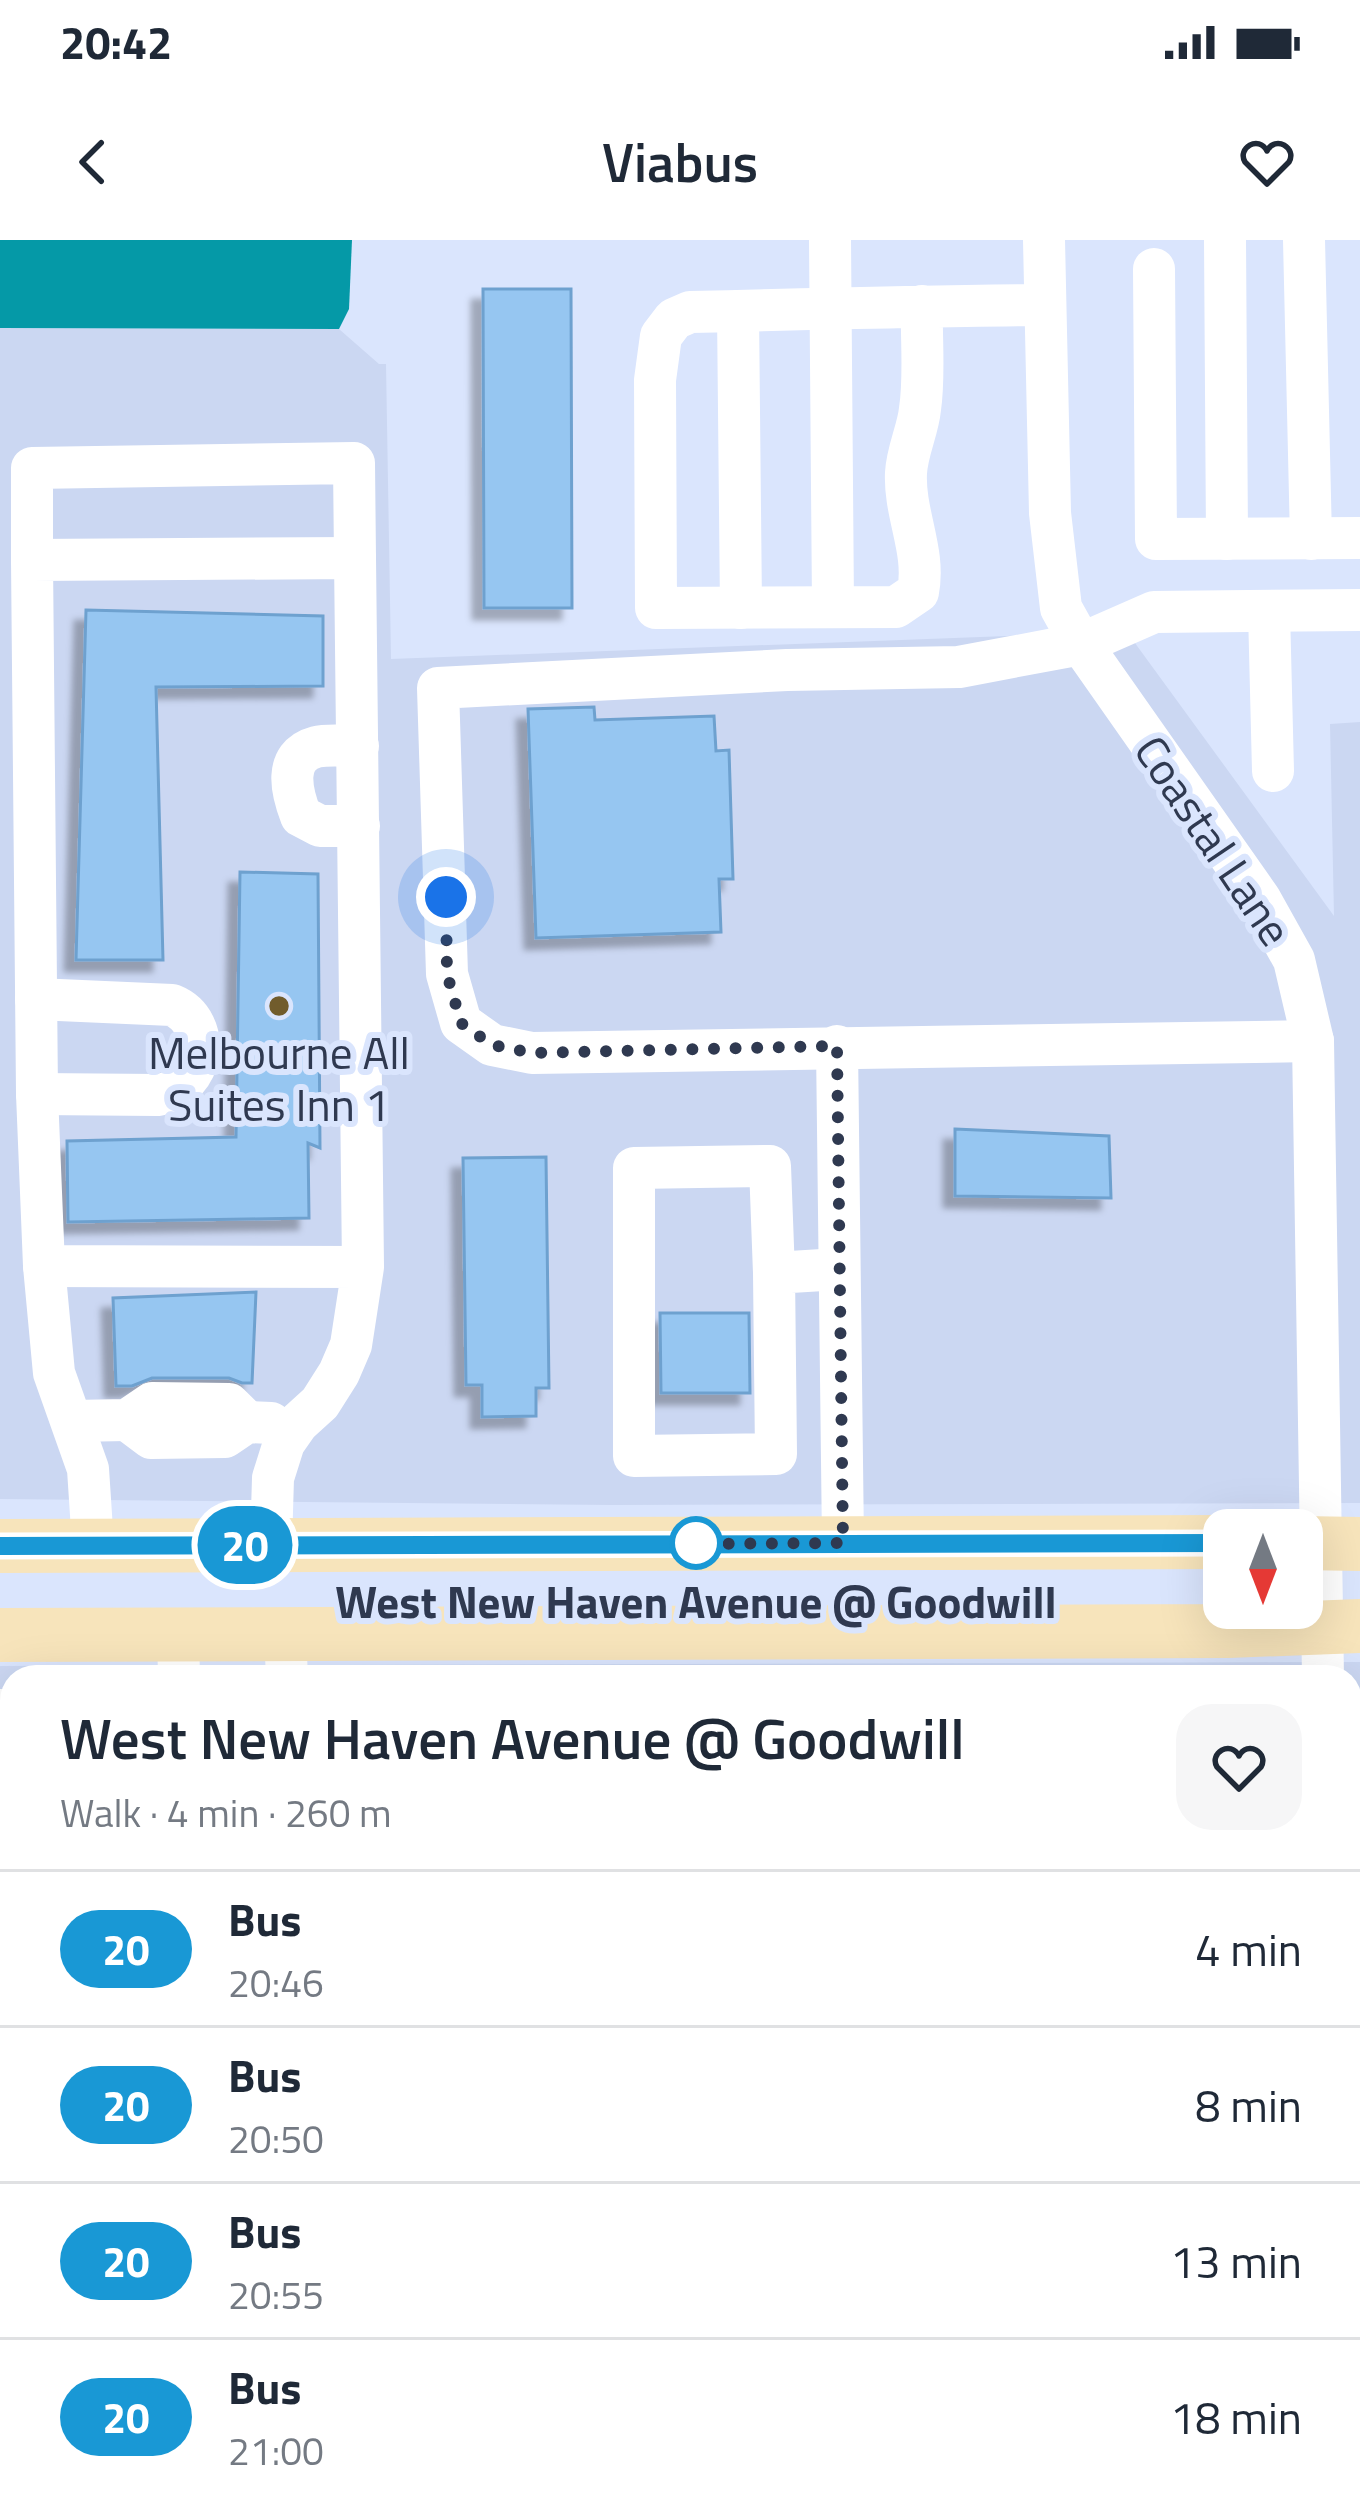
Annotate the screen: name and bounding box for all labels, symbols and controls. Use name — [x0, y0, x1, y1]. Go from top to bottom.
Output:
text: 20:42 — [60, 8, 172, 76]
text: Viabus — [602, 121, 758, 203]
icon: back — [60, 129, 126, 195]
icon: heart — [1234, 129, 1300, 195]
street label: Coastal Lane — [1118, 721, 1310, 959]
your location — [416, 867, 476, 927]
marker: Melbourne All Suites Inn 1 — [266, 993, 292, 1019]
place label: Melbourne All Suites Inn 1 — [148, 1018, 410, 1138]
line badge: 20 — [191, 1506, 299, 1584]
north arrow — [1203, 1509, 1323, 1629]
map controls — [1203, 1509, 1323, 1629]
text: 20 — [221, 1513, 269, 1577]
marker: West New Haven Avenue @ Goodwill — [671, 1518, 721, 1568]
place label: West New Haven Avenue @ Goodwill — [335, 1567, 1057, 1635]
text: West New Haven Avenue @ Goodwill — [60, 1694, 965, 1781]
button: heart — [1176, 1704, 1302, 1830]
text: Walk · 4 min · 260 m — [60, 1783, 392, 1842]
text: Bus — [228, 1885, 302, 1953]
text: 4 min — [1195, 1915, 1302, 1983]
text: 20 — [102, 1917, 150, 1981]
text: 20:46 — [228, 1953, 324, 2012]
text: Bus — [228, 2041, 302, 2109]
text: 8 min — [1195, 2071, 1302, 2139]
text: 20 — [102, 2073, 150, 2137]
text: 20:50 — [228, 2109, 324, 2168]
text: Bus — [228, 2197, 302, 2265]
text: 13 min — [1170, 2227, 1302, 2295]
text: 20 — [102, 2229, 150, 2293]
text: 20:55 — [228, 2265, 324, 2324]
text: Bus — [228, 2353, 302, 2421]
text: 18 min — [1170, 2383, 1302, 2451]
text: 20 — [102, 2385, 150, 2449]
text: 21:00 — [228, 2421, 324, 2480]

